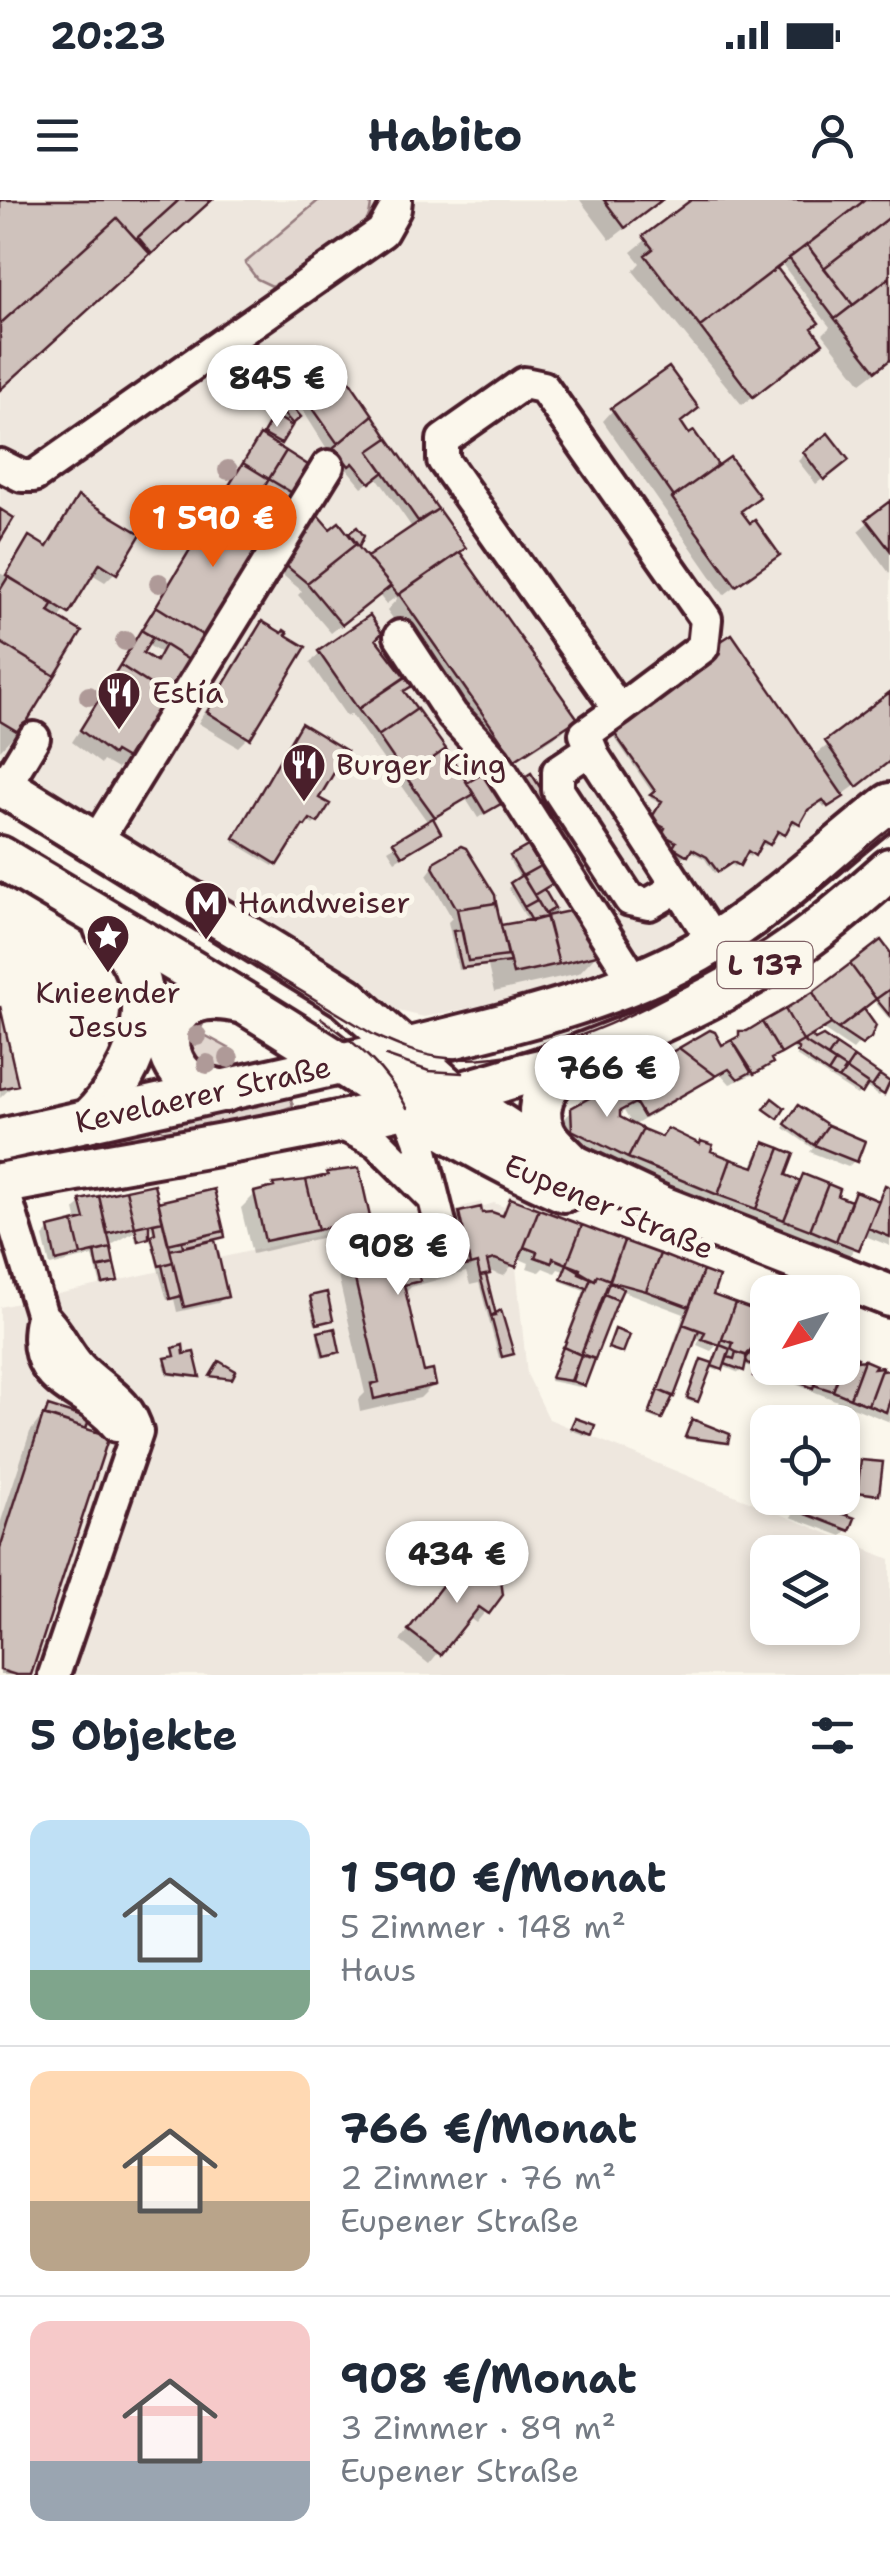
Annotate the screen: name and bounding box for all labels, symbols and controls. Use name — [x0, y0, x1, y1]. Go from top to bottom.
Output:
text: 20:23 — [50, 10, 166, 61]
text: Habito — [367, 105, 523, 165]
icon: menu — [30, 108, 85, 163]
icon: person — [805, 108, 860, 163]
pin: 845 € — [207, 345, 347, 430]
text: 845 € — [229, 356, 325, 399]
pin: 1 590 € — [121, 485, 305, 570]
text: 1 590 € — [152, 496, 274, 539]
restaurant icon: Estía — [96, 670, 142, 731]
place label: Estía — [152, 672, 224, 713]
restaurant icon: Burger King — [281, 742, 327, 803]
place label: Burger King — [336, 744, 506, 785]
metro station icon: Handweiser — [183, 880, 229, 941]
place label: Handweiser — [238, 882, 410, 923]
place icon: Knieender Jesus — [85, 913, 131, 974]
road number: L 137 — [718, 942, 812, 988]
place label: Knieender Jesus — [35, 972, 181, 1047]
pin: 766 € — [537, 1035, 677, 1120]
street label: Kevelaerer Straße — [71, 1046, 335, 1143]
text: 766 € — [557, 1046, 657, 1089]
street label: Eupener Straße — [498, 1144, 720, 1269]
pin: 908 € — [328, 1213, 468, 1298]
text: 908 € — [348, 1224, 448, 1267]
north arrow — [750, 1275, 860, 1385]
map controls — [750, 1275, 860, 1645]
button: locate — [750, 1405, 860, 1515]
pin: 434 € — [387, 1521, 527, 1606]
text: 434 € — [408, 1532, 506, 1575]
button: layers — [750, 1535, 860, 1645]
text: 5 Objekte — [30, 1707, 237, 1763]
icon: filters — [805, 1708, 860, 1763]
text: 1 590 €/Monat — [340, 1849, 666, 1905]
icon: home — [110, 1860, 230, 1980]
text: 5 Zimmer · 148 m² — [340, 1905, 626, 1948]
text: Haus — [340, 1948, 416, 1991]
text: 766 €/Monat — [340, 2100, 637, 2156]
icon: home — [110, 2111, 230, 2231]
text: 2 Zimmer · 76 m² — [340, 2156, 616, 2199]
text: Eupener Straße — [340, 2199, 579, 2242]
text: 908 €/Monat — [340, 2350, 637, 2406]
icon: home — [110, 2361, 230, 2481]
text: 3 Zimmer · 89 m² — [340, 2406, 616, 2449]
text: Eupener Straße — [340, 2449, 579, 2492]

